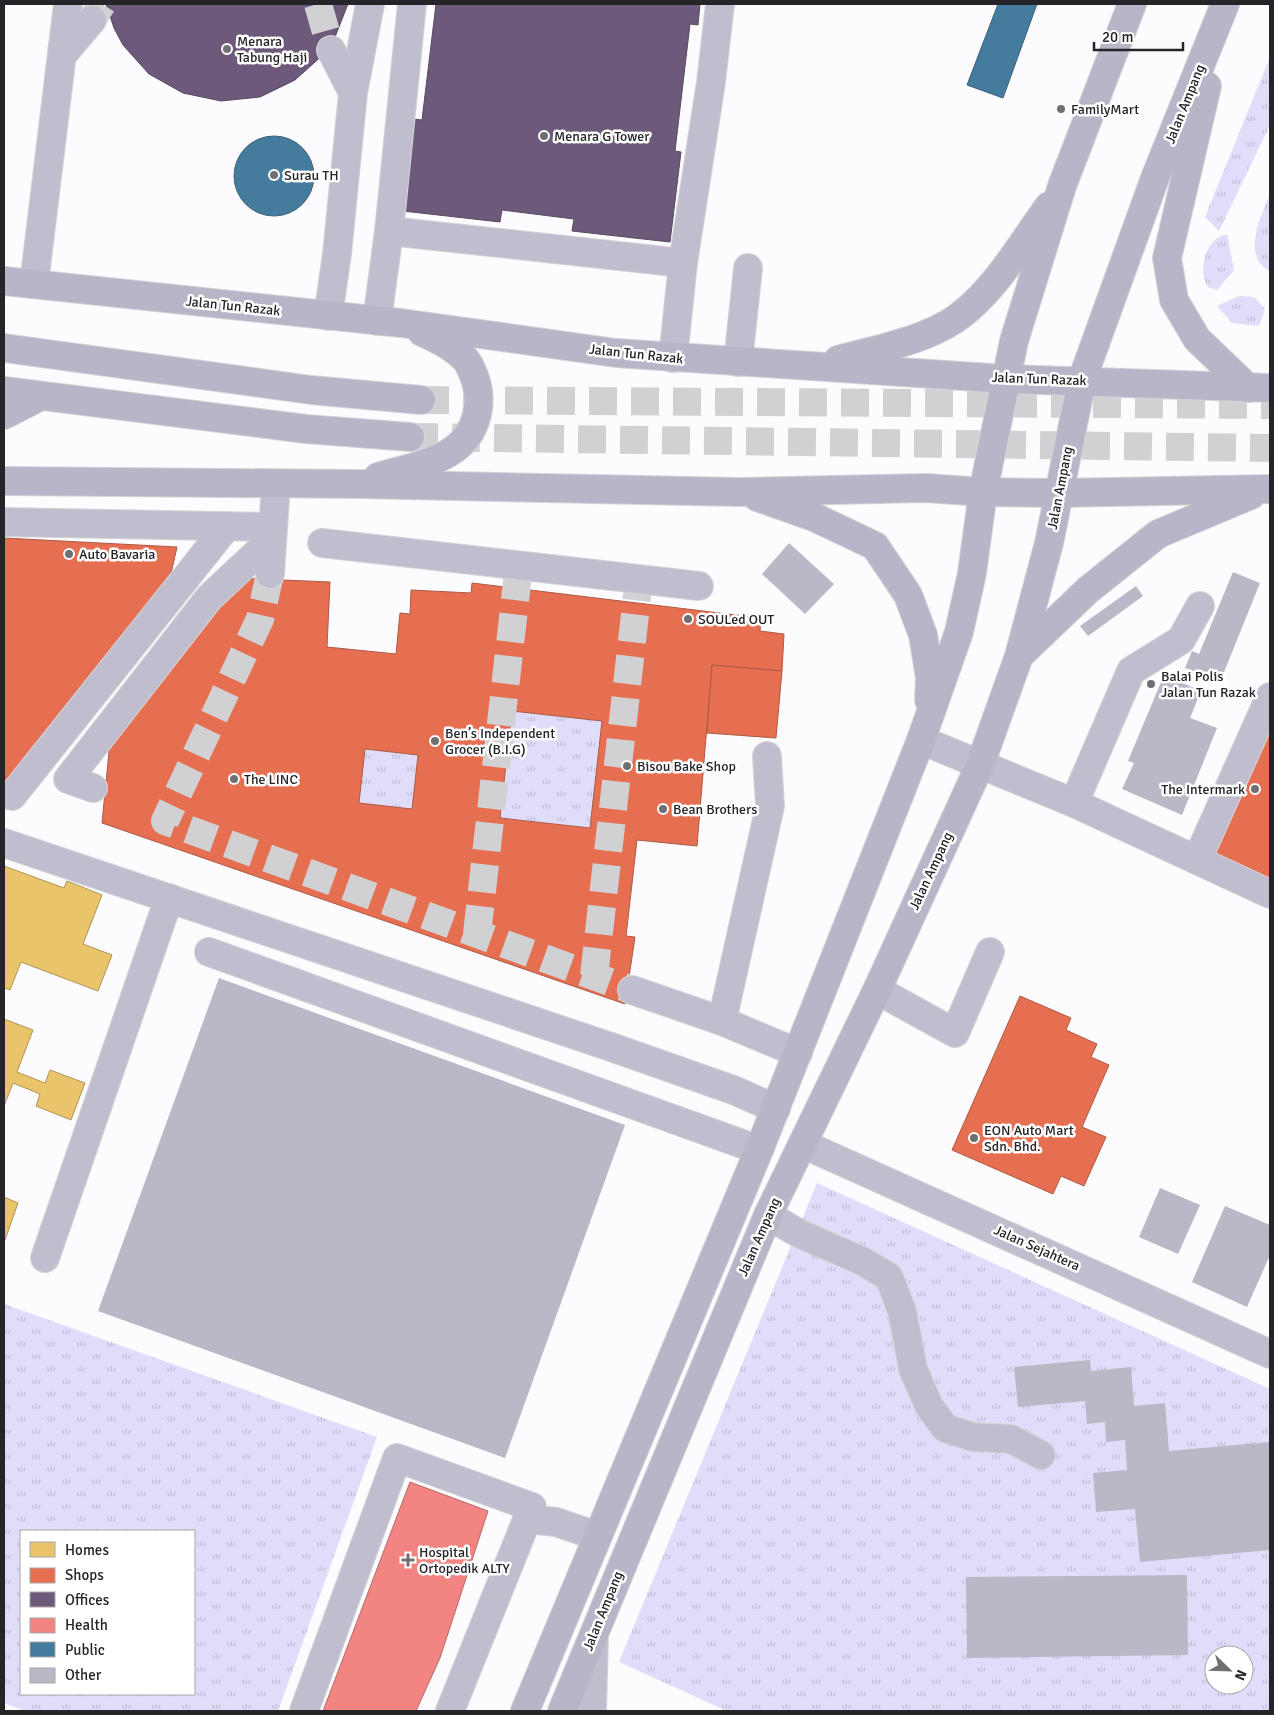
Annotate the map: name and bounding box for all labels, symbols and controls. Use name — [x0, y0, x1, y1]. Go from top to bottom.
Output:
scale bar — [1094, 20, 1183, 52]
text: 20 m — [1102, 28, 1133, 46]
place label: Menara Tabung Haji — [237, 33, 307, 66]
marker: Menara Tabung Haji — [221, 43, 233, 55]
street label: Jalan Ampang — [1161, 62, 1209, 146]
place label: FamilyMart — [1071, 101, 1139, 118]
marker: FamilyMart — [1055, 103, 1067, 115]
place label: Menara G Tower — [554, 128, 650, 145]
marker: Menara G Tower — [538, 130, 550, 142]
place label: Surau TH — [284, 167, 339, 184]
marker: Surau TH — [268, 169, 280, 181]
street label: Jalan Tun Razak — [185, 293, 281, 319]
street label: Jalan Tun Razak — [588, 341, 684, 367]
street label: Jalan Tun Razak — [991, 369, 1087, 389]
street label: Jalan Ampang — [1044, 445, 1076, 531]
place label: Auto Bavaria — [79, 546, 155, 563]
marker: Auto Bavaria — [63, 548, 75, 560]
place label: SOULed OUT — [698, 611, 774, 628]
marker: SOULed OUT — [682, 613, 694, 625]
place label: Balai Polis Jalan Tun Razak — [1161, 668, 1256, 701]
marker: Balai Polis Jalan Tun Razak — [1145, 678, 1157, 690]
place label: Ben’s Independent Grocer (B.I.G) — [445, 725, 555, 758]
marker: Ben’s Independent Grocer (B.I.G) — [429, 735, 441, 747]
place label: Bisou Bake Shop — [637, 758, 736, 775]
marker: Bisou Bake Shop — [621, 760, 633, 772]
place label: The LINC — [244, 771, 298, 788]
marker: The LINC — [228, 773, 240, 785]
place label: The Intermark — [1161, 781, 1245, 798]
marker: The Intermark — [1249, 783, 1261, 795]
place label: Bean Brothers — [673, 801, 757, 818]
marker: Bean Brothers — [657, 803, 669, 815]
street label: Jalan Ampang — [905, 829, 957, 913]
place label: EON Auto Mart Sdn. Bhd. — [984, 1122, 1074, 1155]
marker: EON Auto Mart Sdn. Bhd. — [968, 1132, 980, 1144]
street label: Jalan Ampang — [734, 1195, 784, 1279]
street label: Jalan Sejahtera — [991, 1221, 1083, 1275]
legend — [20, 1530, 195, 1695]
text: Homes — [65, 1541, 109, 1559]
place label: Hospital Ortopedik ALTY — [419, 1544, 510, 1577]
marker: Hospital Ortopedik ALTY — [401, 1553, 415, 1567]
text: Shops — [65, 1566, 104, 1584]
street label: Jalan Ampang — [579, 1569, 627, 1653]
text: Offices — [65, 1591, 110, 1609]
text: Health — [65, 1616, 108, 1634]
text: Public — [65, 1641, 105, 1659]
north arrow — [1204, 1645, 1254, 1695]
text: Other — [65, 1666, 102, 1684]
text: N — [1231, 1667, 1250, 1683]

